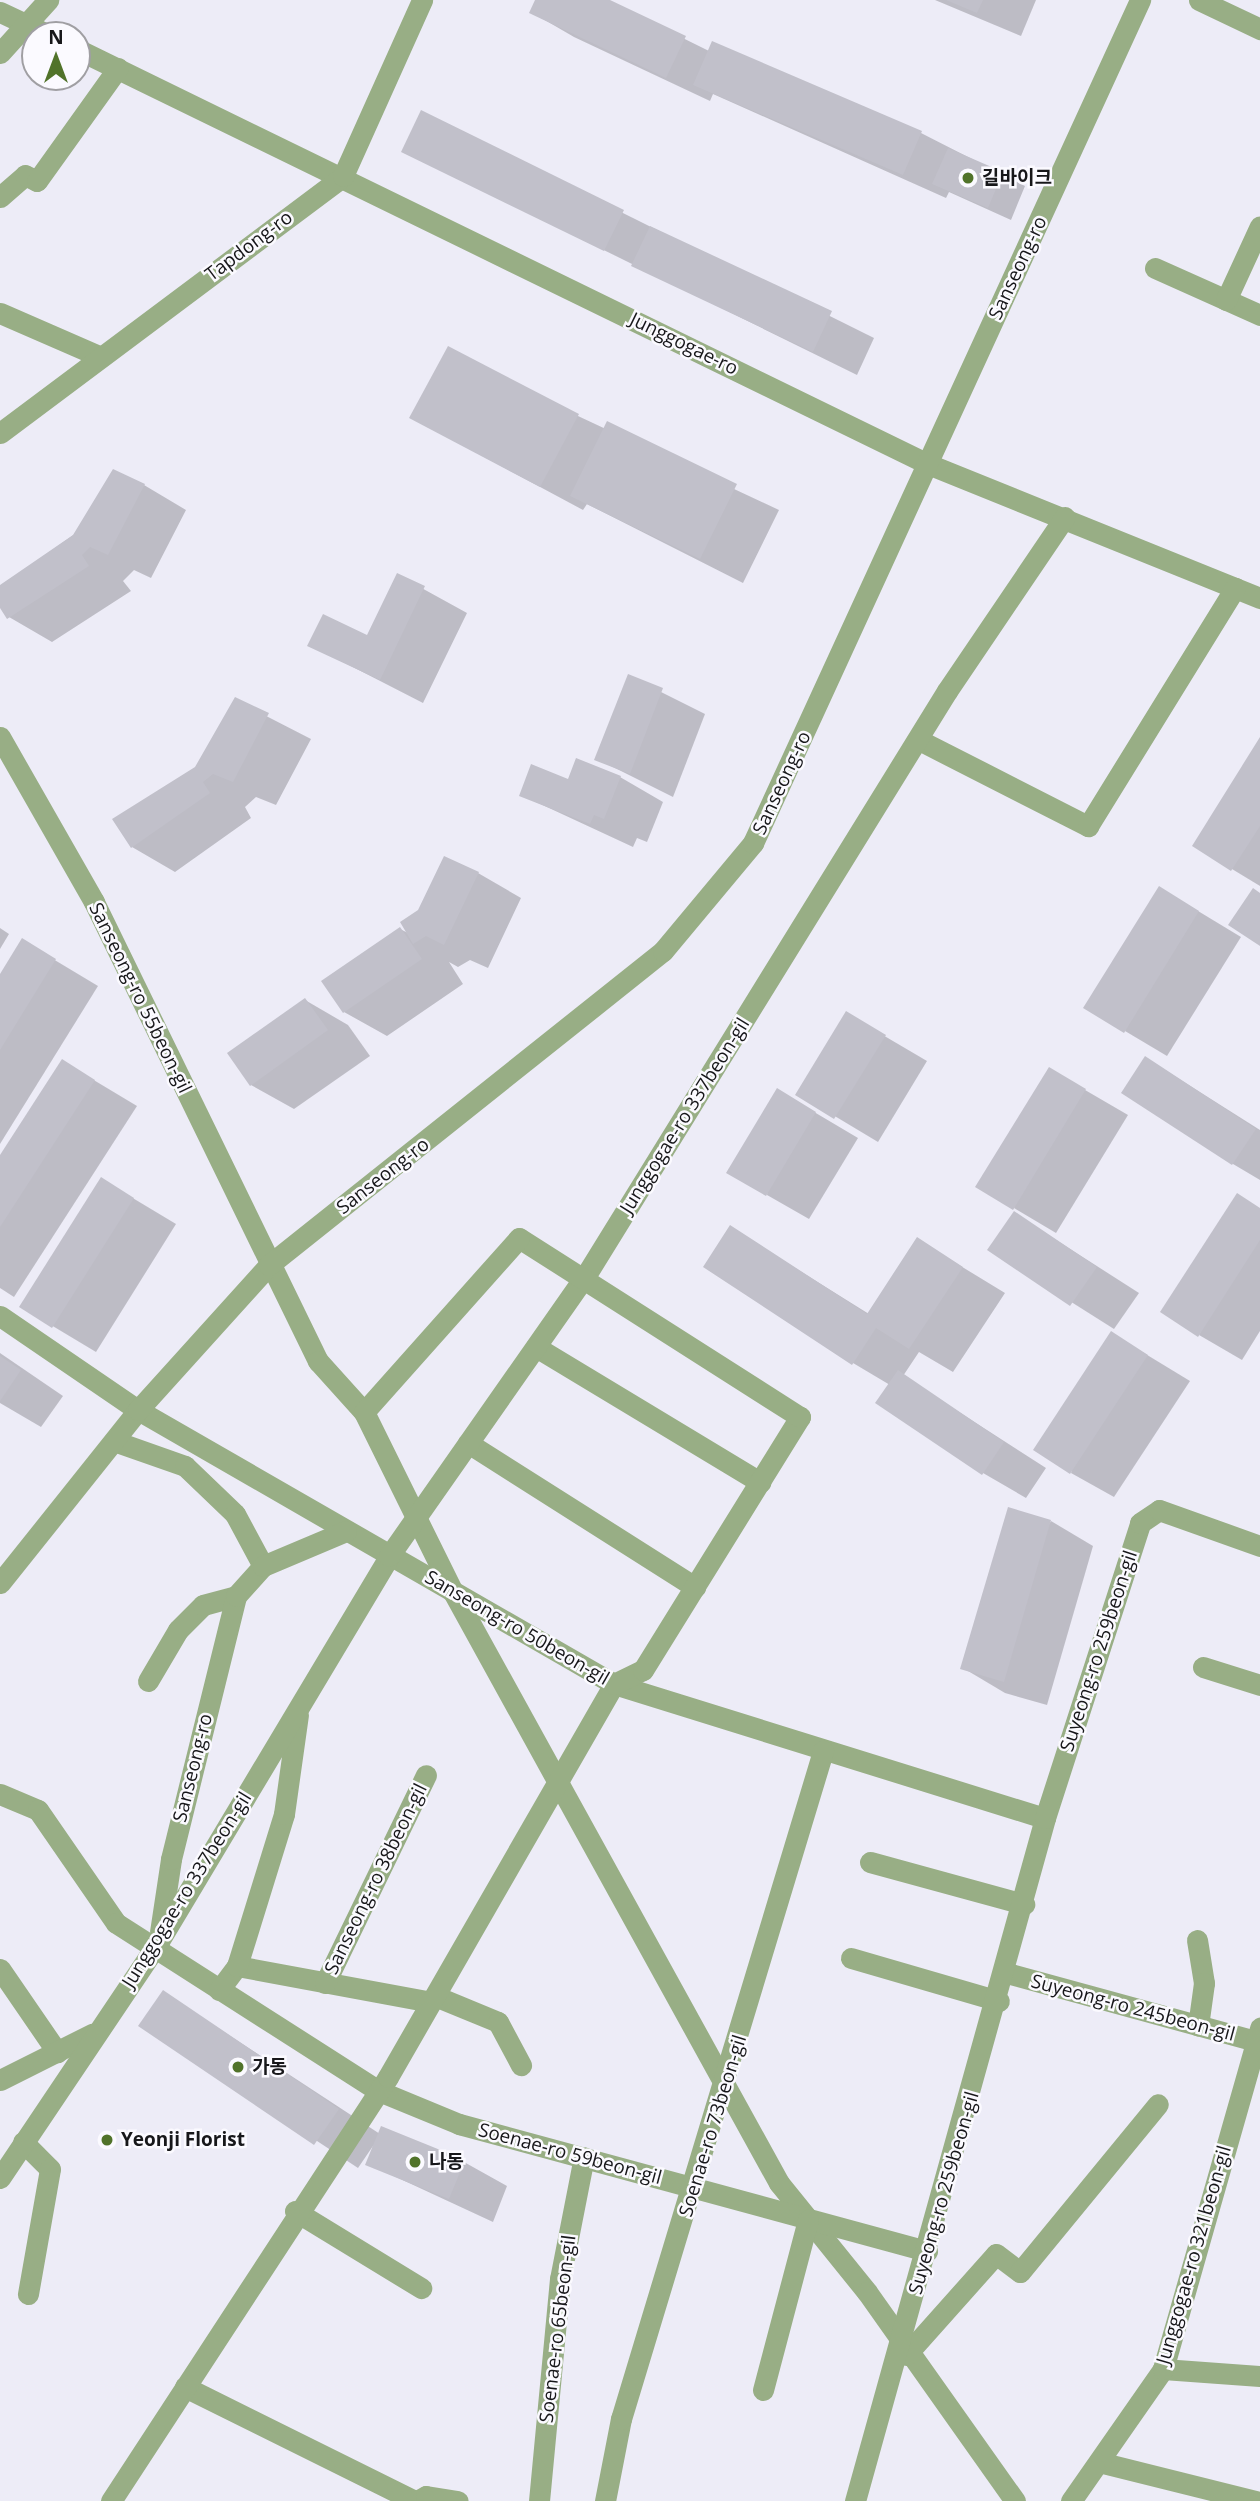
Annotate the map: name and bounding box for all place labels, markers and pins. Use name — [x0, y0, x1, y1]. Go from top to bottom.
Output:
place label: 길바이크 — [982, 167, 1052, 189]
marker: 길바이크 — [960, 170, 976, 186]
place label: 가동 — [252, 2056, 287, 2078]
marker: 가동 — [230, 2059, 246, 2075]
place label: Yeonji Florist — [121, 2129, 245, 2151]
marker: Yeonji Florist — [99, 2132, 115, 2148]
place label: 나동 — [429, 2151, 464, 2173]
marker: 나동 — [407, 2154, 423, 2170]

